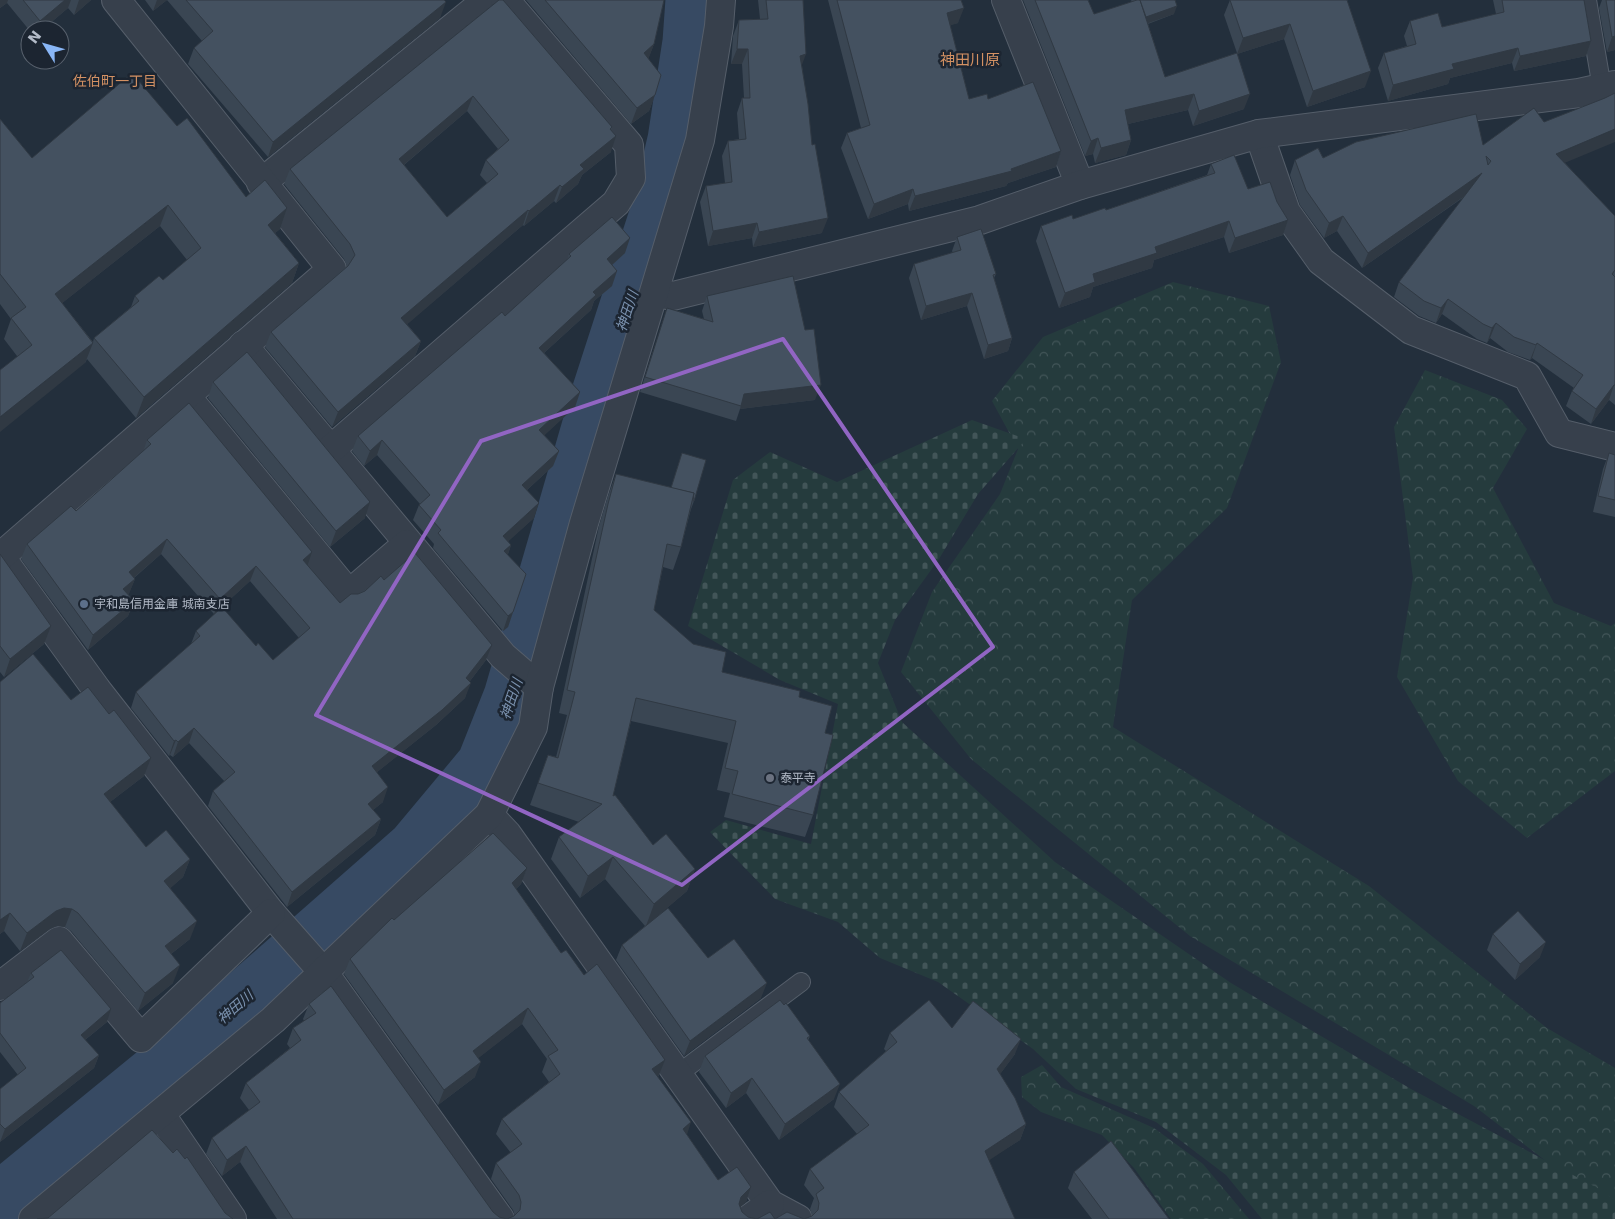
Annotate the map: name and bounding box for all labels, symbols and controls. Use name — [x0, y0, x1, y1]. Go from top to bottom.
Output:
north arrow — [20, 20, 70, 70]
text: N — [25, 28, 45, 47]
district label: 神田川原 — [940, 51, 1000, 69]
district label: 佐伯町一丁目 — [73, 73, 157, 89]
water label: 神田川 — [613, 287, 642, 333]
place label: 宇和島信用金庫 城南支店 — [94, 597, 230, 611]
marker: 宇和島信用金庫 城南支店 — [78, 598, 90, 610]
water label: 神田川 — [497, 675, 526, 721]
place label: 泰平寺 — [780, 771, 816, 785]
marker: 泰平寺 — [764, 772, 776, 784]
water label: 神田川 — [214, 986, 258, 1027]

